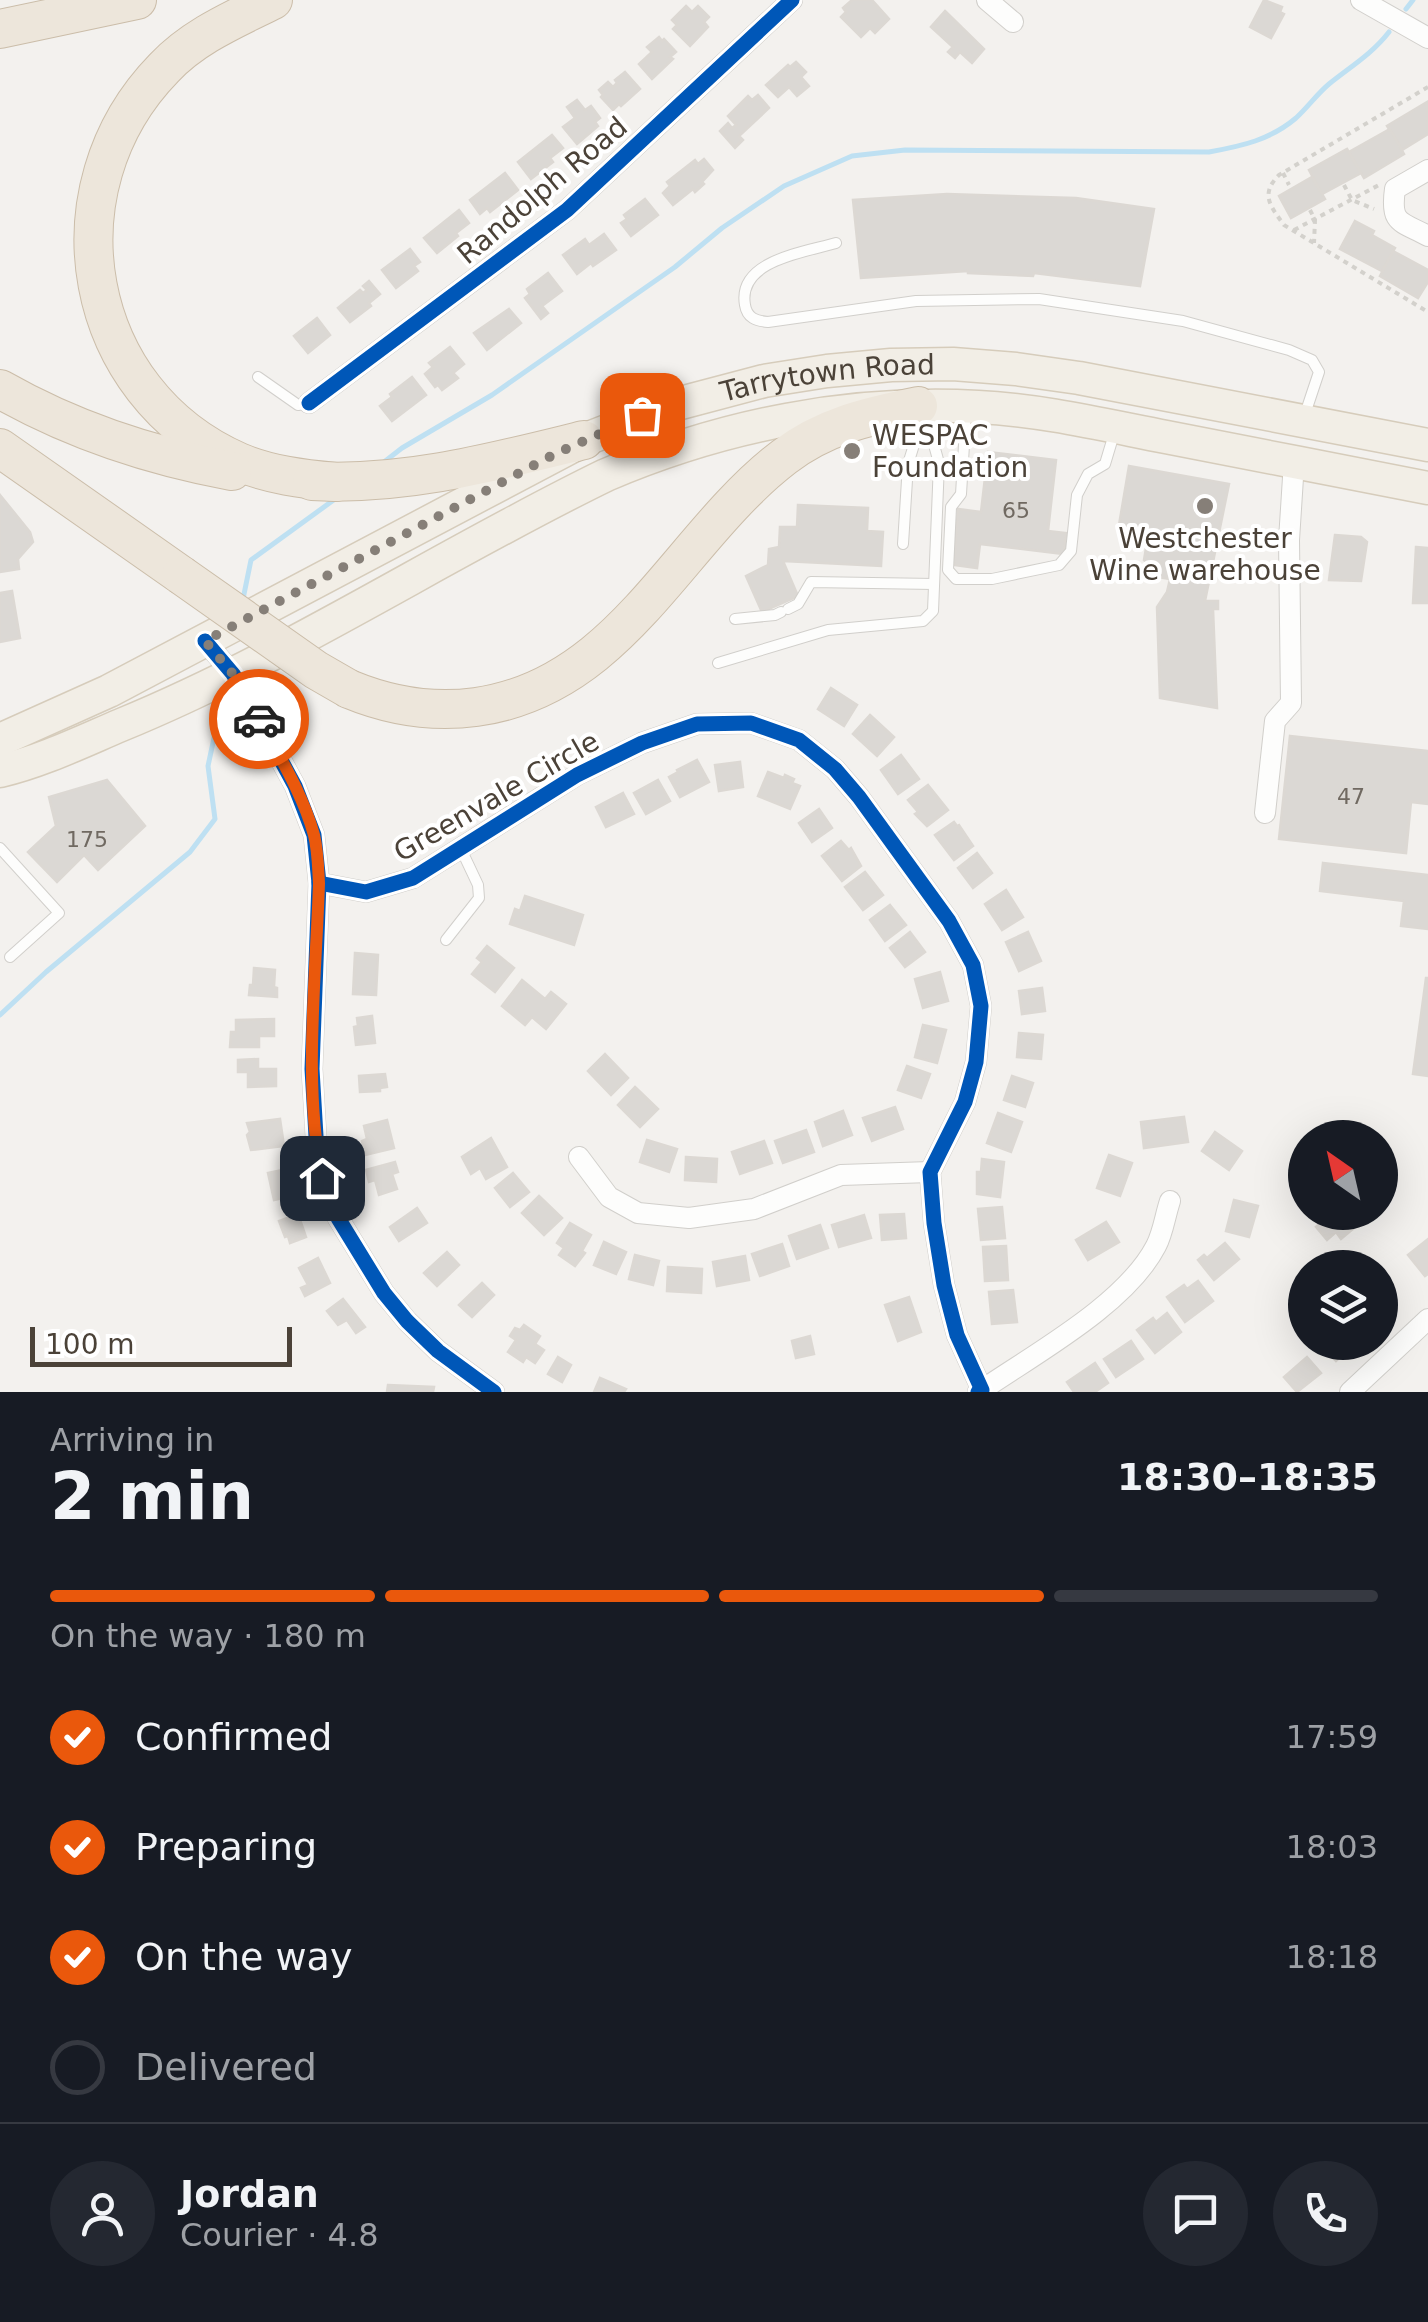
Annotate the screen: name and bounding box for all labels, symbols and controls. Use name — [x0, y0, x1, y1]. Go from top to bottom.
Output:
street label: Randolph Road — [451, 110, 634, 271]
street label: Tarrytown Road — [716, 348, 935, 409]
pin — [600, 373, 685, 458]
icon: bag — [615, 388, 670, 443]
place label: WESPAC Foundation — [872, 419, 1028, 484]
marker: WESPAC Foundation — [841, 440, 863, 462]
marker: Westchester Wine warehouse — [1194, 495, 1216, 517]
house number: 65 — [1002, 498, 1030, 523]
place label: Westchester Wine warehouse — [1089, 522, 1321, 587]
courier — [209, 669, 309, 769]
icon: car — [232, 692, 287, 747]
street label: Greenvale Circle — [388, 724, 605, 868]
house number: 47 — [1337, 784, 1365, 809]
house number: 175 — [66, 827, 108, 852]
north arrow — [1288, 1120, 1398, 1230]
map controls — [1288, 1120, 1398, 1360]
pin — [280, 1136, 365, 1221]
icon: home — [295, 1151, 350, 1206]
button: layers — [1288, 1250, 1398, 1360]
scale bar — [30, 1322, 292, 1366]
text: 100 m — [45, 1328, 135, 1361]
text: Arriving in — [50, 1421, 214, 1459]
text: 18:30–18:35 — [1117, 1455, 1378, 1499]
text: 2 min — [50, 1459, 254, 1534]
text: On the way · 180 m — [50, 1617, 366, 1655]
icon: check — [50, 1710, 105, 1765]
text: Confirmed — [135, 1715, 332, 1759]
text: 17:59 — [1286, 1718, 1378, 1756]
icon: check — [50, 1820, 105, 1875]
text: Preparing — [135, 1825, 317, 1869]
text: 18:03 — [1286, 1828, 1378, 1866]
icon: check — [50, 1930, 105, 1985]
text: On the way — [135, 1935, 352, 1979]
text: 18:18 — [1286, 1938, 1378, 1976]
text: Delivered — [135, 2045, 317, 2089]
button: person — [50, 2161, 155, 2266]
button: chat — [1143, 2161, 1248, 2266]
button: phone — [1273, 2161, 1378, 2266]
text: Jordan — [180, 2172, 319, 2216]
text: Courier · 4.8 — [180, 2216, 379, 2254]

